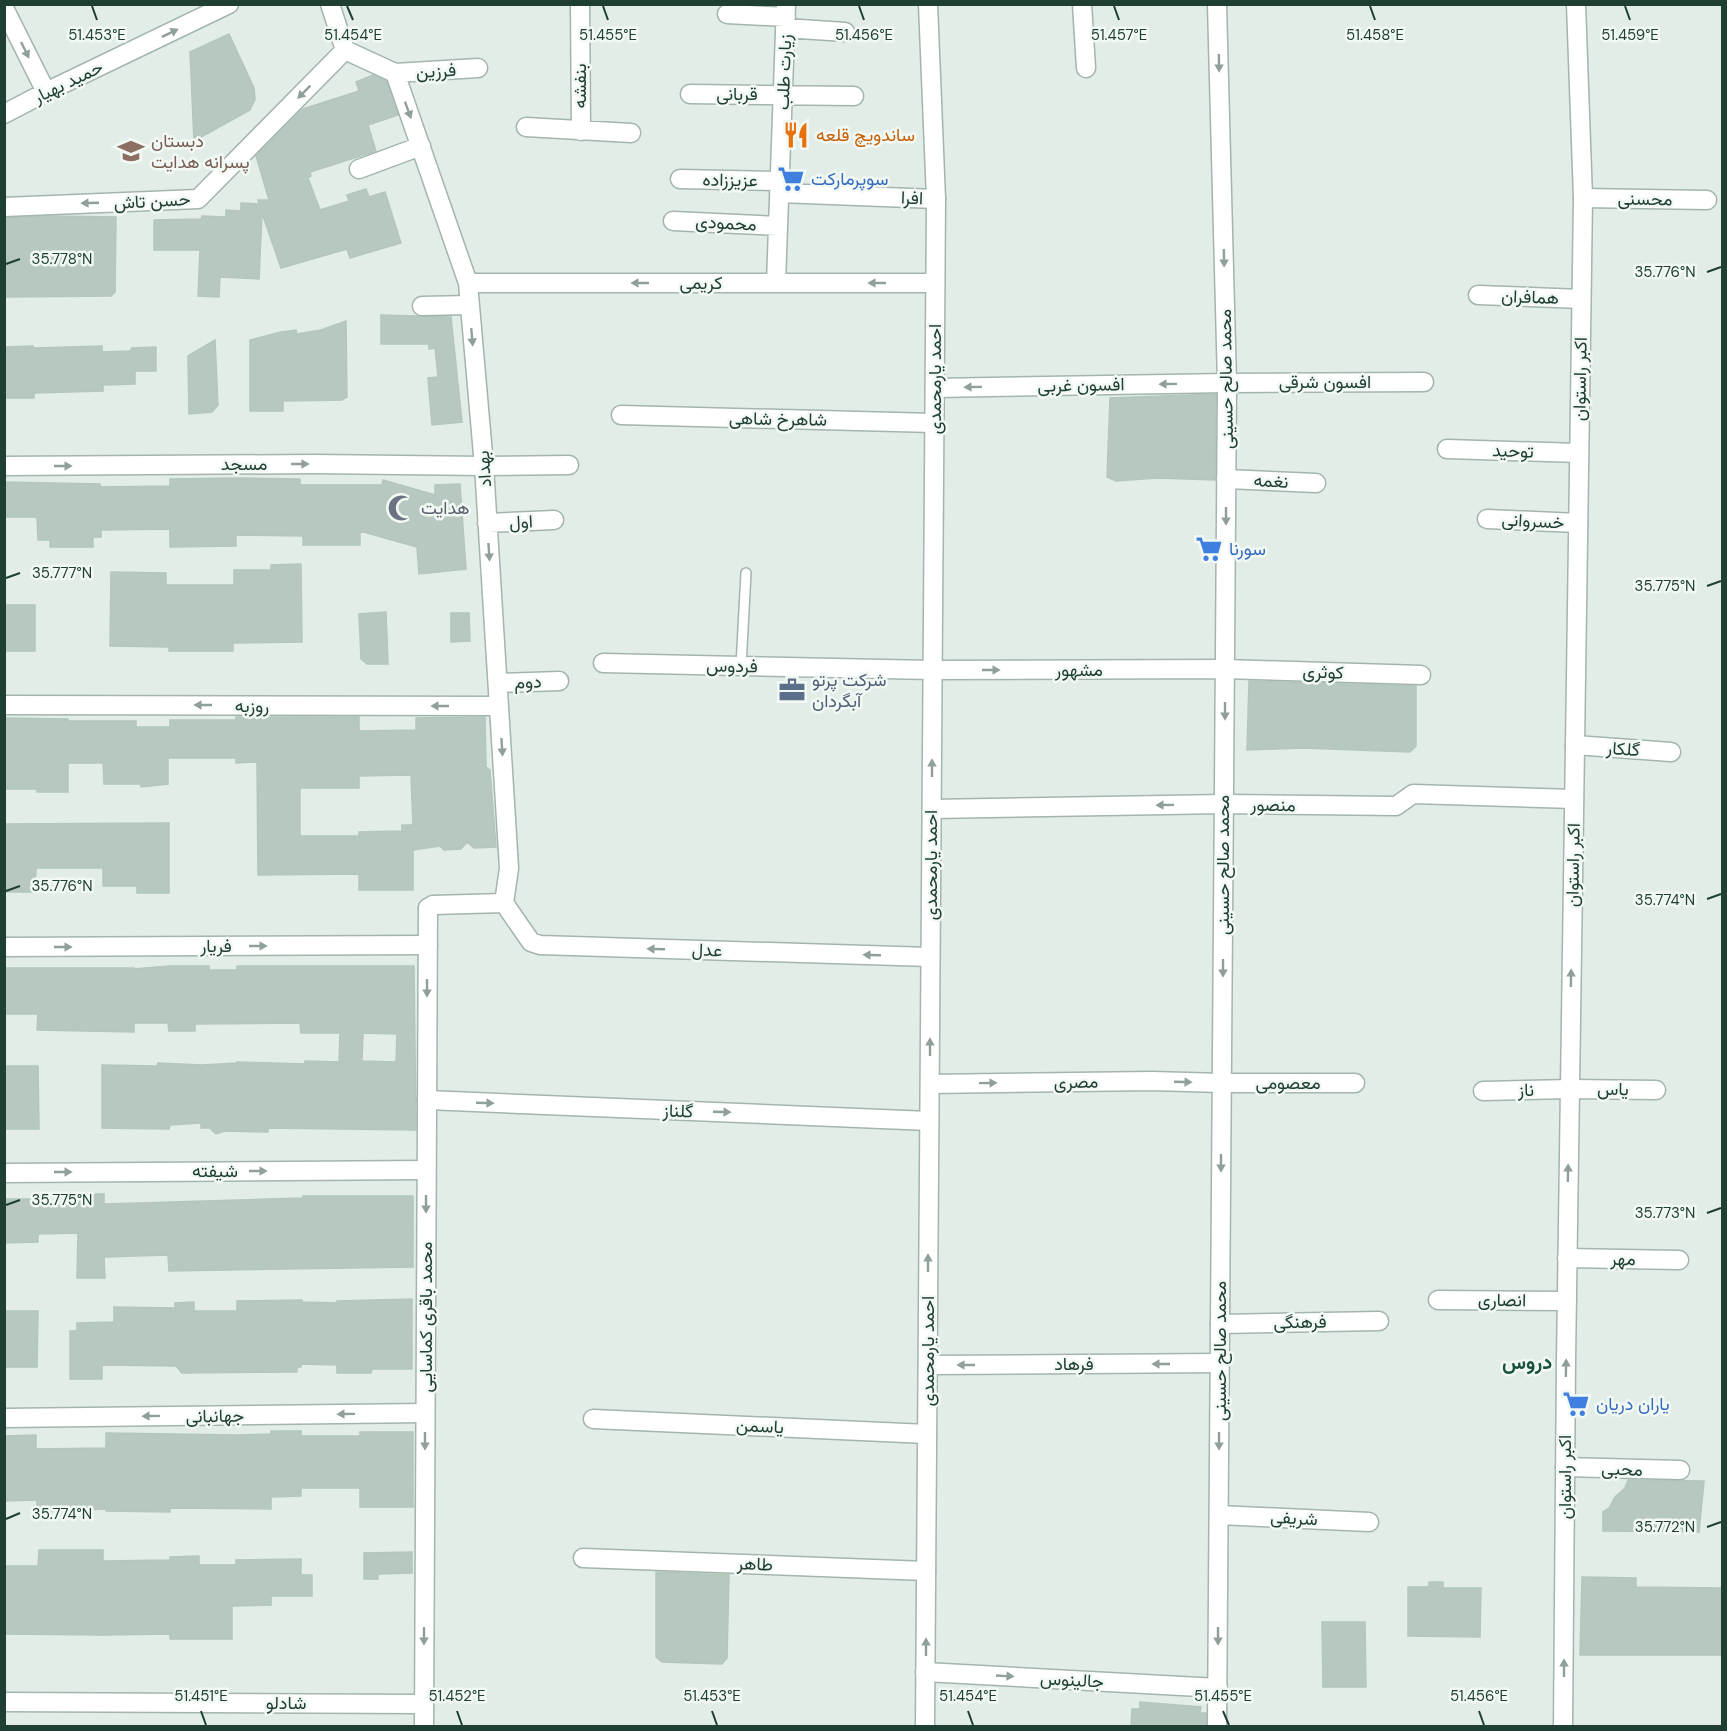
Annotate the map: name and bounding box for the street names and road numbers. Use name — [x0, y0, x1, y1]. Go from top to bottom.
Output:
street label: زیارت طلب — [771, 34, 797, 110]
street label: حمید بهیار — [28, 55, 107, 110]
street label: فرزین — [415, 58, 457, 84]
street label: بنفشه — [568, 64, 592, 108]
street label: قربانی — [716, 82, 758, 106]
street label: عزیززاده — [702, 168, 758, 192]
street label: افرا — [900, 186, 924, 210]
street label: حسن تاش — [113, 187, 191, 215]
street label: محسنی — [1617, 187, 1673, 211]
street label: محمودی — [695, 209, 757, 237]
street label: کریمی — [680, 271, 722, 295]
street label: همافران — [1501, 284, 1559, 310]
street label: محمد صالح حسینی — [1213, 309, 1239, 449]
street label: احمد یارمحمدی — [923, 324, 947, 434]
street label: اکبر راستوان — [1567, 337, 1593, 421]
street label: افسون شرقی — [1279, 370, 1371, 394]
street label: افسون غربی — [1037, 372, 1125, 398]
street label: شاهرخ شاهی — [729, 406, 827, 432]
street label: توحید — [1492, 438, 1534, 464]
street label: بهداد — [471, 450, 497, 488]
street label: مسجد — [221, 452, 267, 476]
street label: نغمه — [1253, 468, 1289, 494]
street label: خسروانی — [1501, 507, 1565, 535]
street label: اول — [509, 509, 533, 535]
street label: فردوس — [706, 654, 758, 678]
street label: مشهور — [1054, 658, 1103, 682]
street label: کوثری — [1302, 659, 1344, 685]
street label: دوم — [514, 670, 542, 694]
street label: روزبه — [235, 694, 269, 718]
street label: گلکار — [1604, 736, 1641, 762]
street label: منصور — [1249, 793, 1296, 817]
street label: محمد صالح حسینی — [1211, 795, 1235, 935]
street label: احمد یارمحمدی — [919, 810, 943, 920]
street label: اکبر راستوان — [1560, 823, 1586, 907]
street label: فریار — [199, 934, 232, 958]
street label: عدل — [691, 937, 723, 963]
street label: مصری — [1053, 1070, 1099, 1094]
street label: معصومی — [1255, 1071, 1321, 1095]
street label: یاس — [1597, 1077, 1629, 1101]
street label: ناز — [1517, 1078, 1534, 1102]
street label: گلناز — [661, 1098, 694, 1124]
street label: شیفته — [192, 1159, 238, 1183]
street label: محمد باقری کماسایی — [414, 1242, 438, 1392]
street label: مهر — [1609, 1247, 1636, 1271]
street label: محمد صالح حسینی — [1208, 1281, 1232, 1421]
street label: انصاری — [1478, 1288, 1526, 1312]
street label: احمد یارمحمدی — [916, 1296, 940, 1406]
street label: فرهنگی — [1273, 1310, 1327, 1334]
street label: فرهاد — [1054, 1352, 1094, 1376]
street label: جهانبانی — [185, 1403, 245, 1429]
street label: یاسمن — [735, 1413, 785, 1439]
street label: اکبر راستوان — [1553, 1435, 1577, 1519]
street label: محبی — [1601, 1456, 1643, 1482]
street label: شریفی — [1270, 1505, 1318, 1531]
street label: طاهر — [736, 1551, 773, 1577]
street label: جالینوس — [1040, 1666, 1104, 1694]
street label: شادلو — [266, 1691, 306, 1715]

